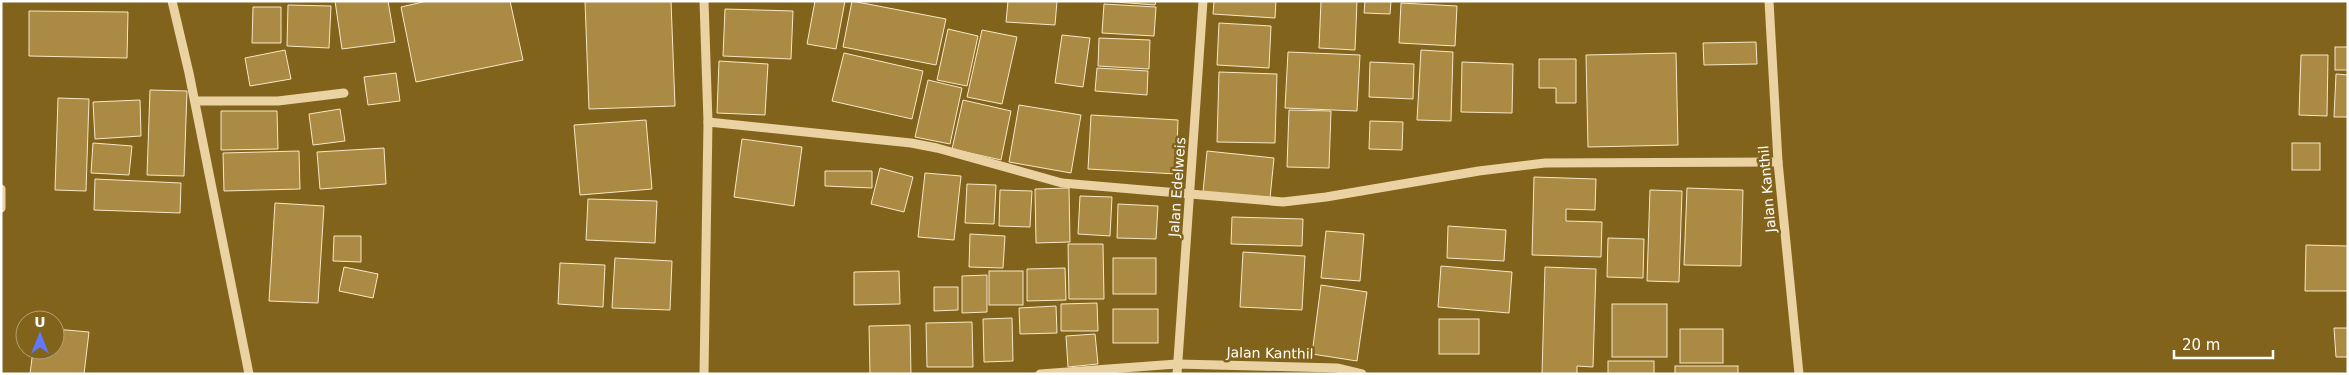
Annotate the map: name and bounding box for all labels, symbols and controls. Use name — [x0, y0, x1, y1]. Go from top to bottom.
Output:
street label: Jalan Edelweis — [1165, 137, 1188, 238]
street label: Jalan Kanthil — [1755, 145, 1779, 234]
north arrow — [15, 310, 65, 360]
text: U — [34, 314, 46, 330]
scale bar — [2174, 328, 2273, 360]
text: 20 m — [2182, 336, 2220, 354]
street label: Jalan Kanthil — [1225, 344, 1314, 362]

